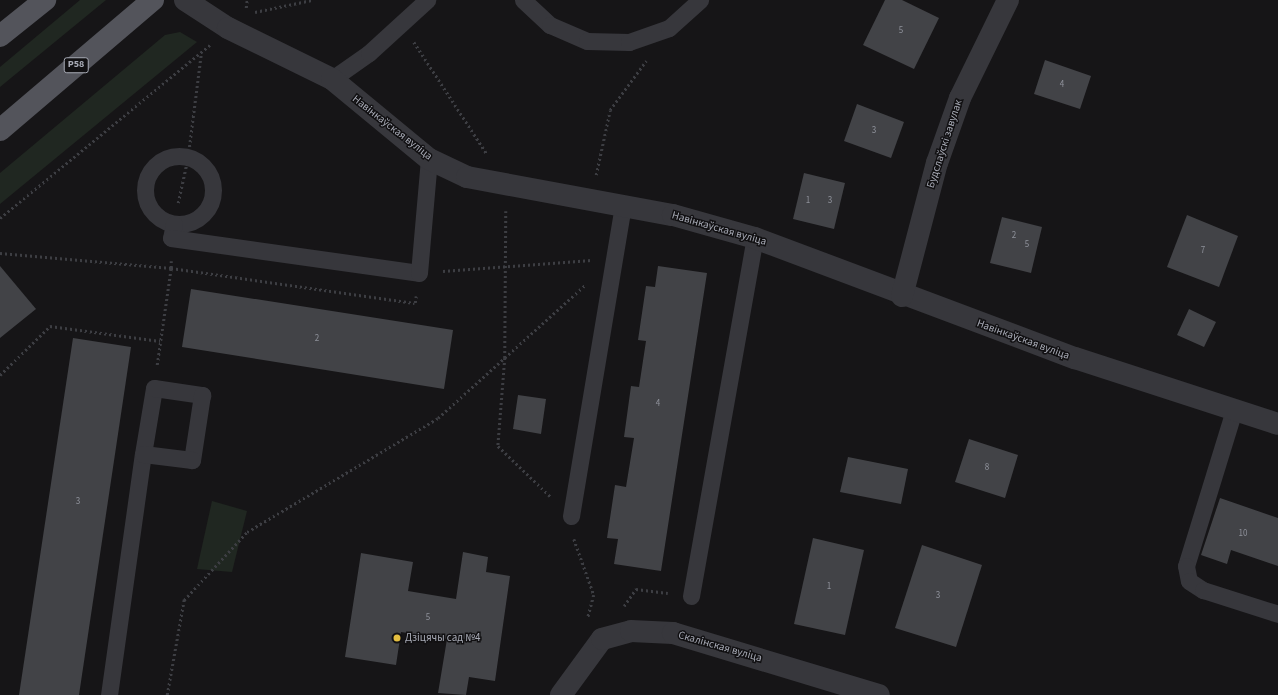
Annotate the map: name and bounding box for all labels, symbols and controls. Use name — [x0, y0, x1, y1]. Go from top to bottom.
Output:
house number: 5 — [899, 26, 903, 36]
road number: Р58 — [63, 57, 89, 73]
house number: 4 — [1060, 80, 1064, 90]
street label: Навінкаўская вуліца — [349, 93, 435, 163]
street label: Будслаўскі завулак — [924, 98, 966, 190]
house number: 3 — [872, 126, 876, 136]
house number: 1 — [806, 196, 810, 206]
house number: 3 — [828, 196, 832, 206]
street label: Навінкаўская вуліца — [670, 209, 768, 249]
house number: 2 — [1012, 231, 1016, 241]
house number: 5 — [1025, 240, 1029, 250]
house number: 7 — [1201, 246, 1205, 256]
street label: Навінкаўская вуліца — [975, 317, 1071, 363]
house number: 2 — [315, 334, 319, 344]
house number: 4 — [656, 399, 660, 409]
house number: 8 — [985, 463, 989, 473]
house number: 3 — [76, 497, 80, 507]
house number: 10 — [1239, 529, 1247, 539]
house number: 1 — [827, 582, 831, 592]
house number: 3 — [936, 591, 940, 601]
house number: 5 — [426, 613, 430, 623]
street label: Скалінская вуліца — [677, 629, 763, 665]
place label: Дзіцячы сад №4 — [405, 631, 481, 645]
marker: Дзіцячы сад №4 — [392, 633, 402, 643]

